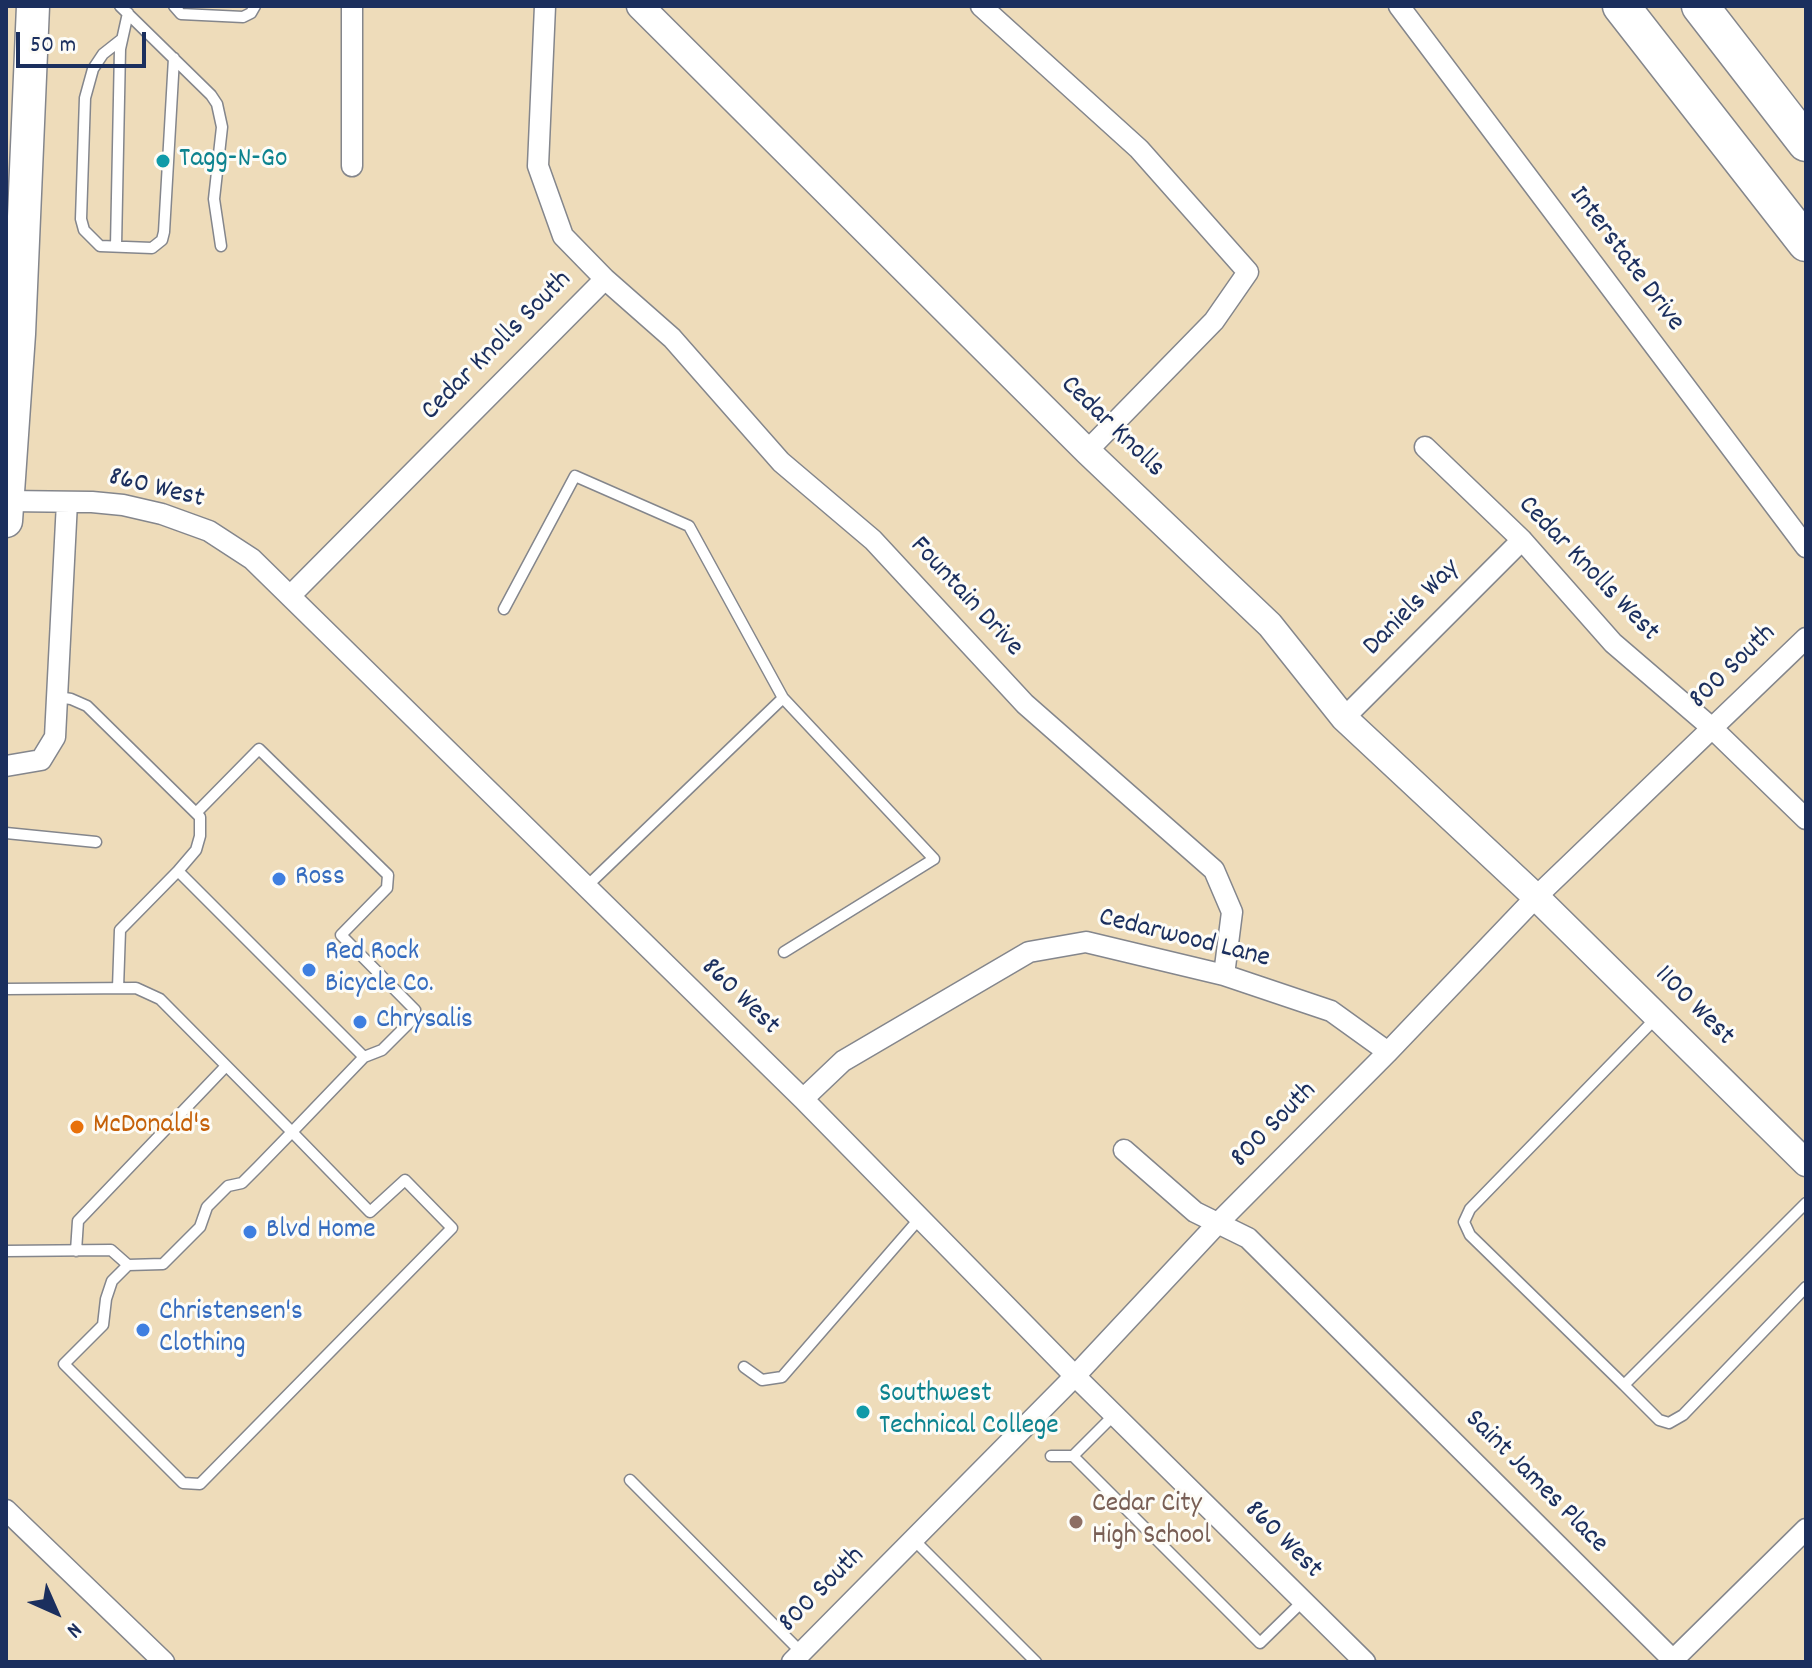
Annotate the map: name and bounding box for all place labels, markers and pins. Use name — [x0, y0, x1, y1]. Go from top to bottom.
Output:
place label: Tagg-N-Go — [179, 144, 287, 178]
marker: Tagg-N-Go — [154, 152, 172, 170]
place label: Ross — [295, 862, 345, 896]
marker: Ross — [270, 870, 288, 888]
place label: Red Rock Bicycle Co. — [325, 937, 434, 1003]
marker: Red Rock Bicycle Co. — [300, 961, 318, 979]
place label: Chrysalis — [376, 1005, 473, 1039]
marker: Chrysalis — [351, 1013, 369, 1031]
place label: McDonald's — [93, 1110, 211, 1144]
marker: McDonald's — [68, 1118, 86, 1136]
place label: Blvd Home — [266, 1215, 376, 1249]
marker: Blvd Home — [241, 1223, 259, 1241]
place label: Christensen's Clothing — [159, 1297, 303, 1363]
marker: Christensen's Clothing — [134, 1321, 152, 1339]
place label: Southwest Technical College — [879, 1379, 1059, 1445]
marker: Southwest Technical College — [854, 1403, 872, 1421]
place label: Cedar City High School — [1092, 1489, 1211, 1555]
marker: Cedar City High School — [1067, 1513, 1085, 1531]

